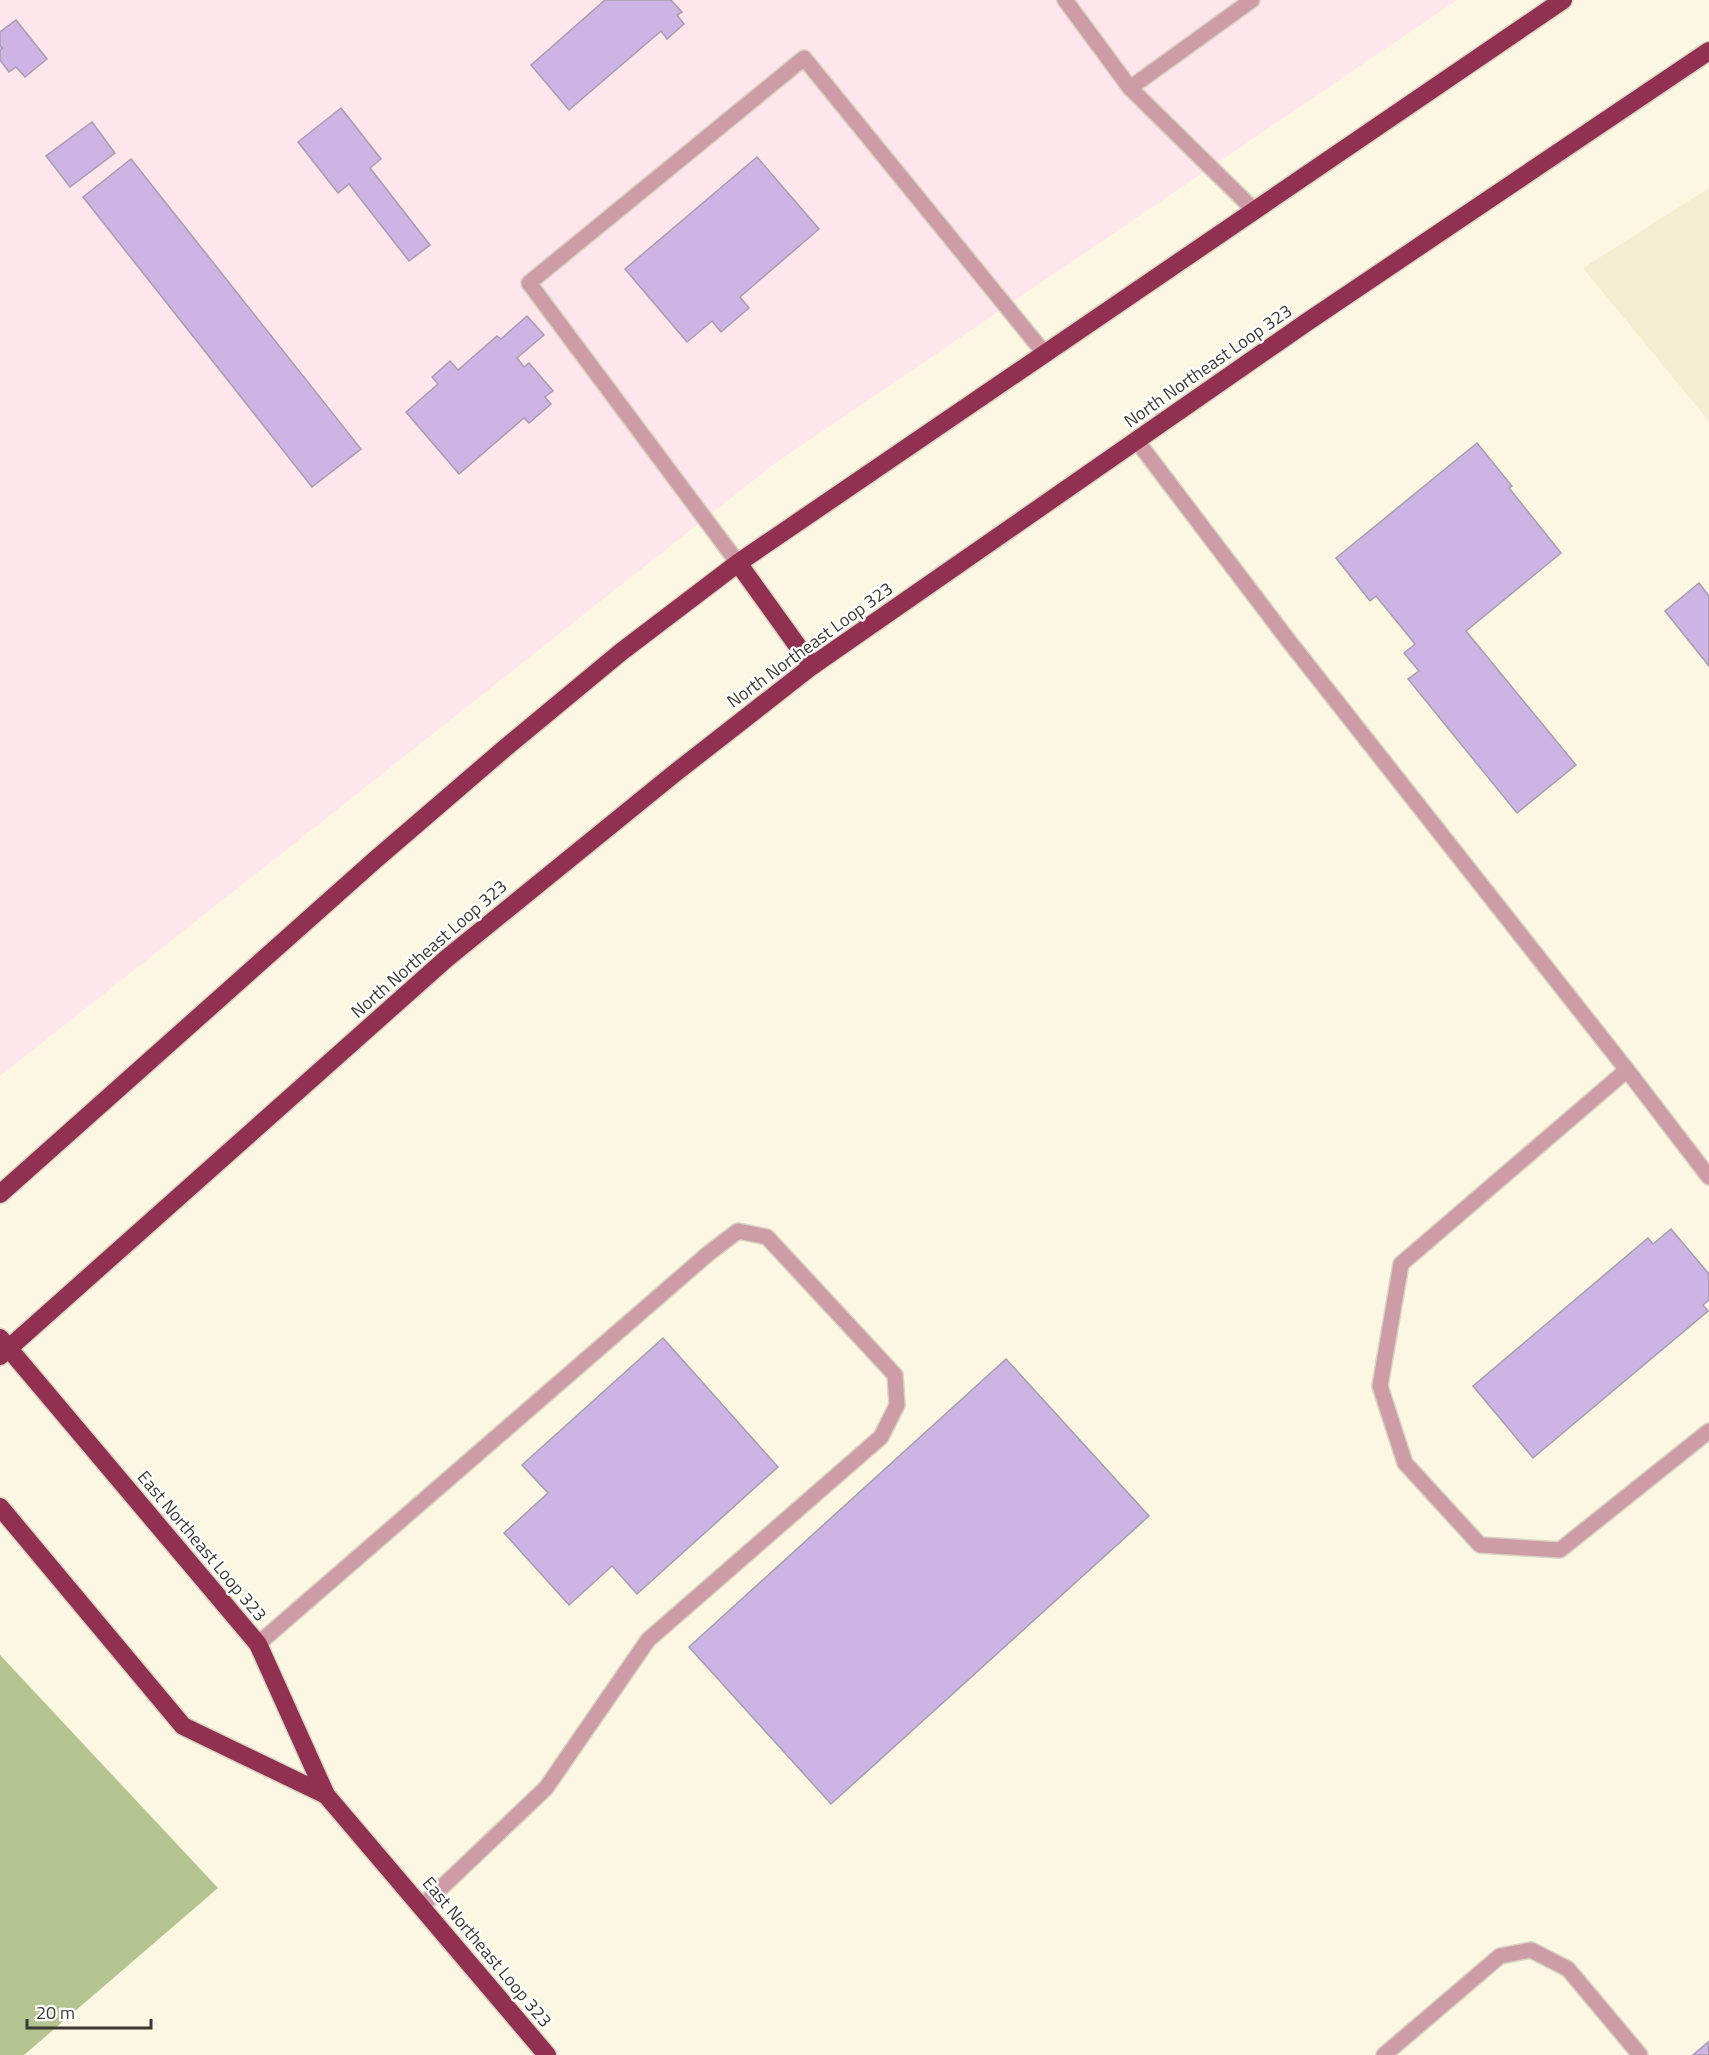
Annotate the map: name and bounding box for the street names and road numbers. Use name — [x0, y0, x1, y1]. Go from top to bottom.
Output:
street label: North Northeast Loop 323 — [1118, 297, 1297, 434]
street label: North Northeast Loop 323 — [721, 575, 898, 714]
street label: North Northeast Loop 323 — [345, 873, 513, 1024]
street label: East Northeast Loop 323 — [131, 1464, 274, 1627]
street label: East Northeast Loop 323 — [416, 1870, 559, 2033]

